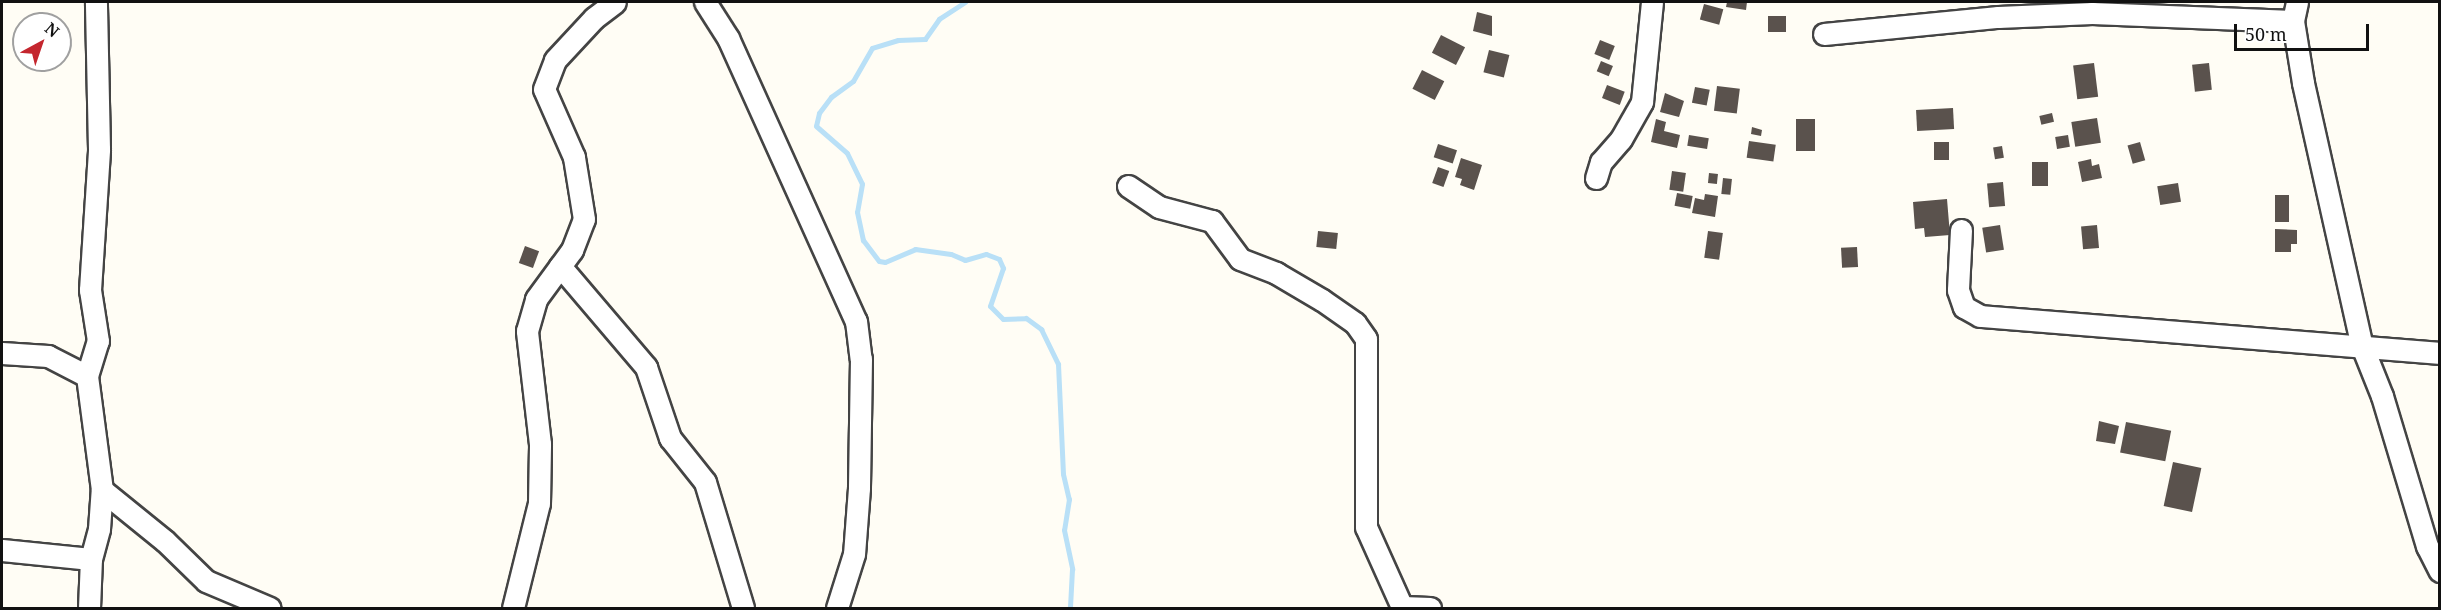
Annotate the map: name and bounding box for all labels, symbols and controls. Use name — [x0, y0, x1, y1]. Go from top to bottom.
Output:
north arrow — [12, 12, 72, 72]
scale bar — [2237, 12, 2372, 50]
text: N — [40, 17, 64, 42]
text: 50 m — [2245, 22, 2287, 46]

